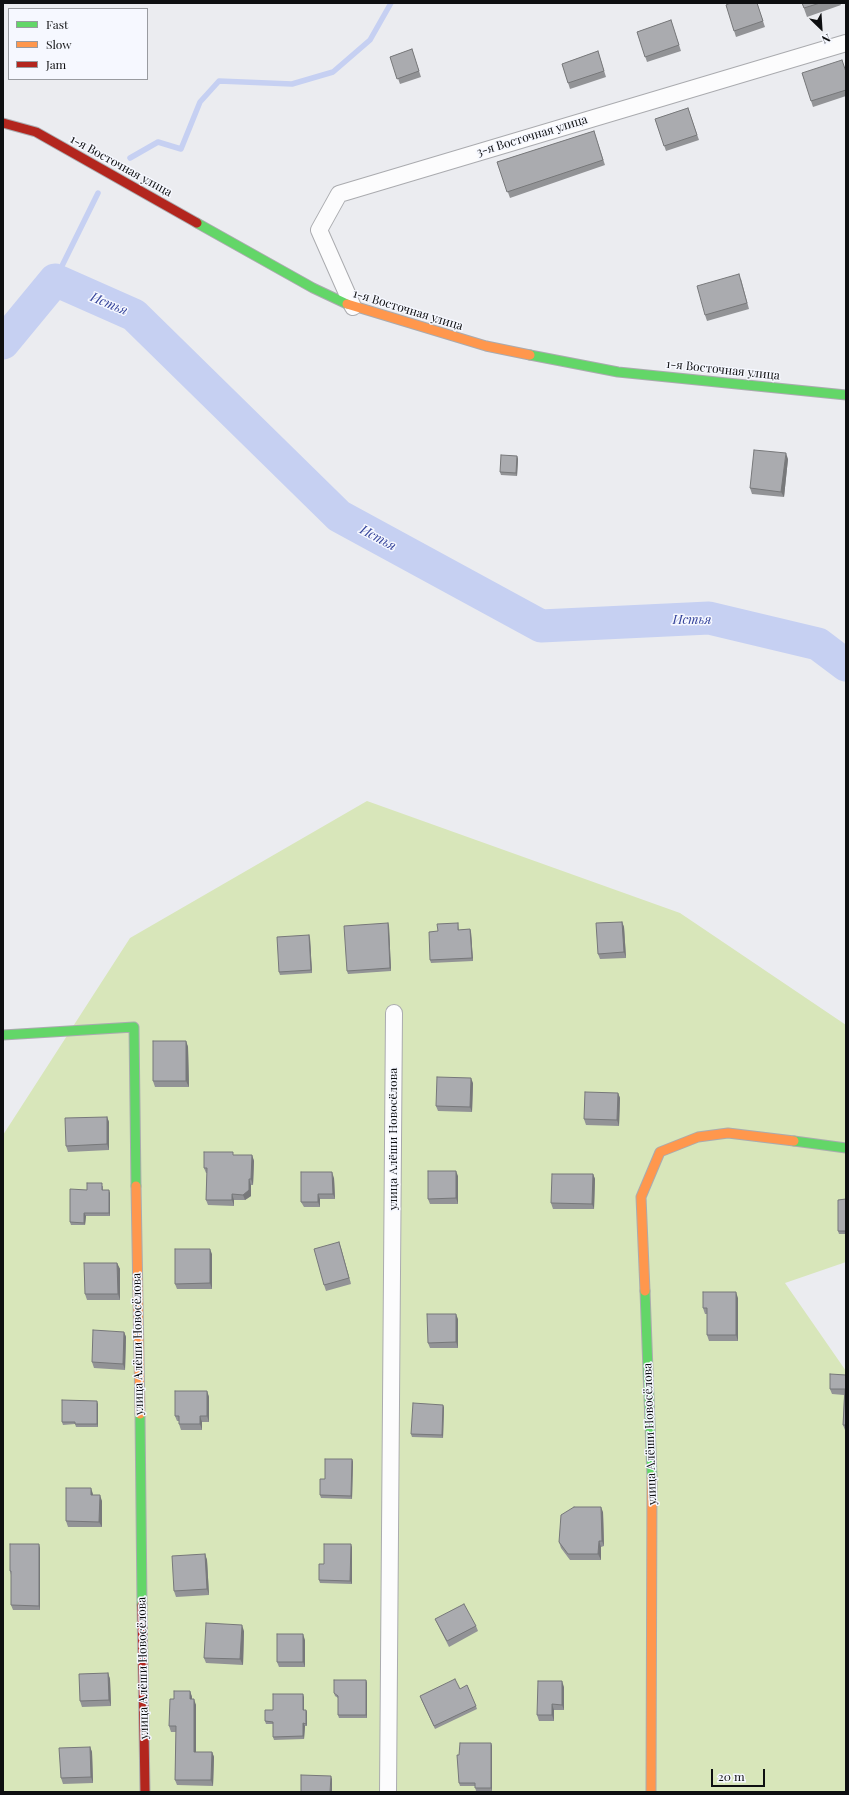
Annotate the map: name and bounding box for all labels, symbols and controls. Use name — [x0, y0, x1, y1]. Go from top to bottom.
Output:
legend — [8, 8, 148, 80]
north arrow — [801, 8, 841, 48]
text: Fast — [46, 16, 68, 32]
text: N — [820, 31, 833, 48]
text: Slow — [46, 36, 72, 52]
text: Jam — [46, 56, 66, 72]
street label: 3-я Восточная улица — [475, 112, 589, 160]
street label: 1-я Восточная улица — [68, 132, 174, 200]
street label: 1-я Восточная улица — [351, 286, 465, 334]
water label: Истья — [88, 289, 130, 319]
street label: 1-я Восточная улица — [665, 357, 781, 383]
water label: Истья — [357, 522, 399, 554]
water label: Истья — [673, 612, 711, 628]
street label: улица Алёши Новосёлова — [386, 1068, 400, 1210]
street label: улица Алёши Новосёлова — [130, 1273, 146, 1415]
street label: улица Алёши Новосёлова — [640, 1363, 660, 1505]
street label: улица Алёши Новосёлова — [135, 1597, 151, 1739]
scale bar — [713, 1761, 767, 1787]
text: 20 m — [718, 1768, 745, 1784]

